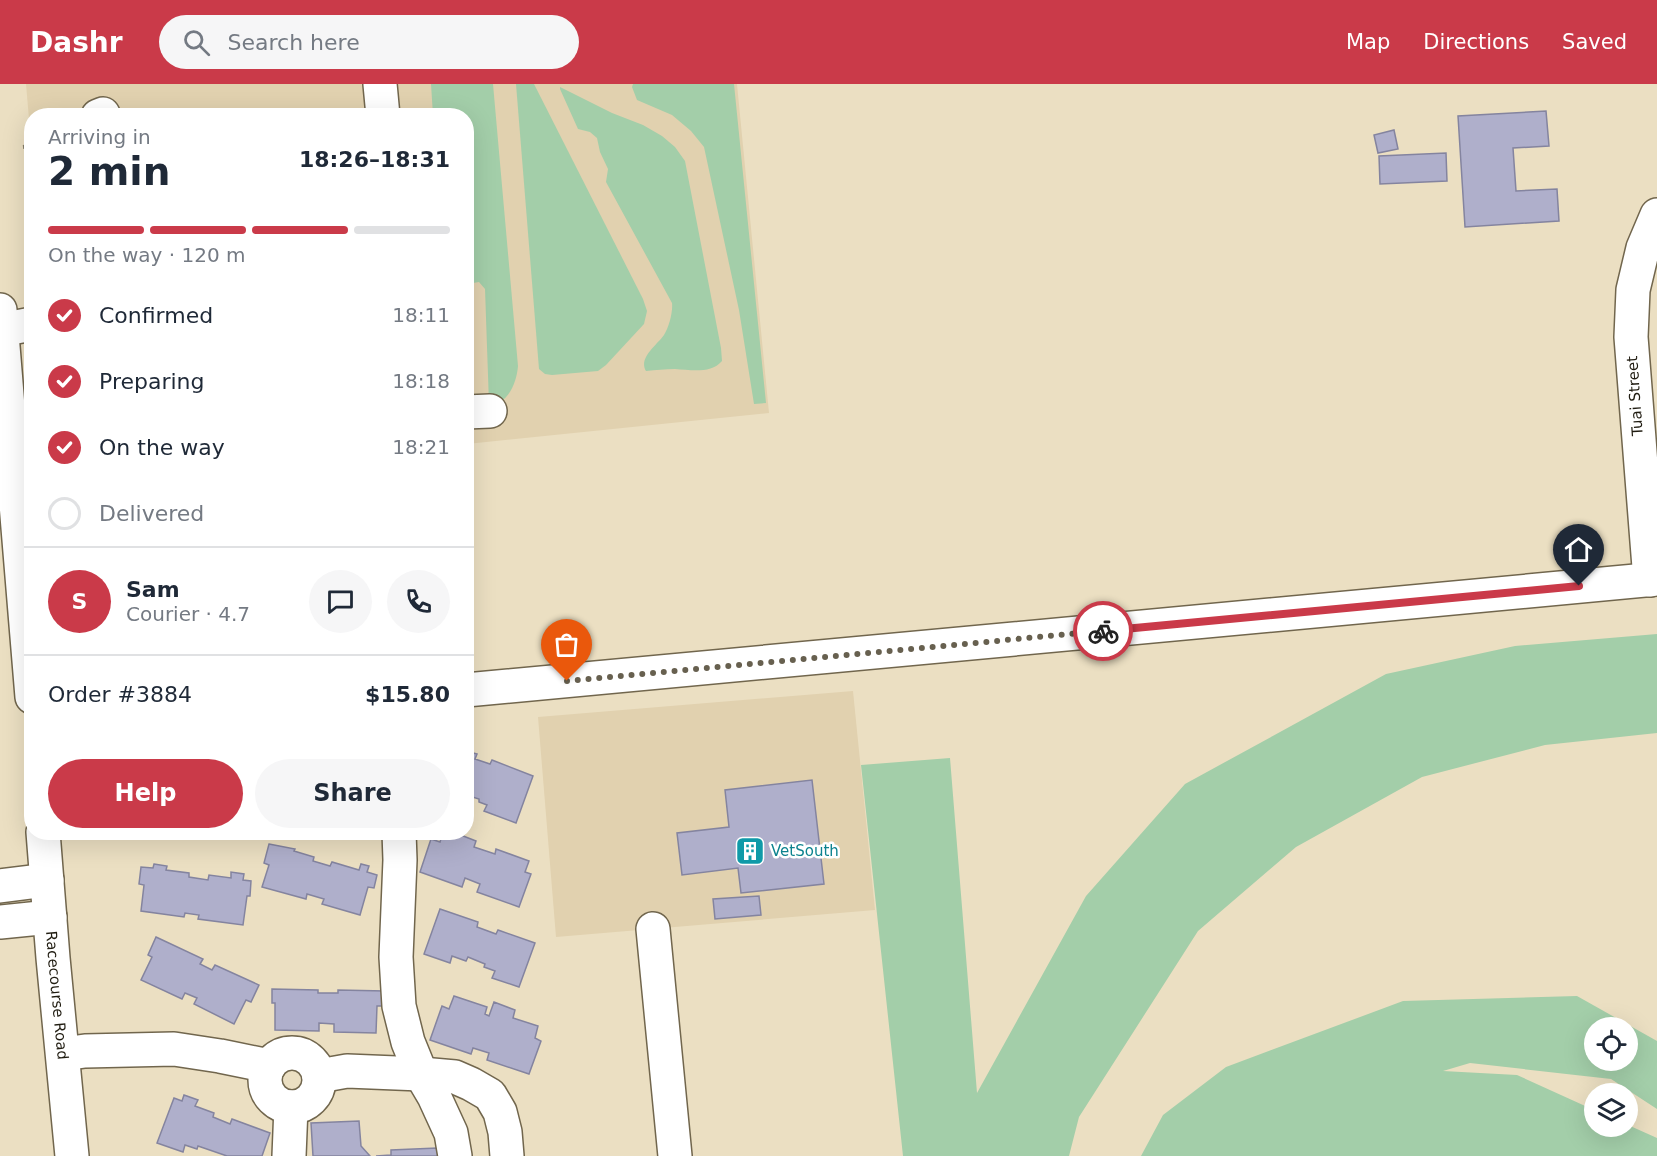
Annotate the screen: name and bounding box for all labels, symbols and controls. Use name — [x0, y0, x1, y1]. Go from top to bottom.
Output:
search box — [159, 15, 579, 69]
text: Dashr — [30, 26, 123, 59]
icon: search — [180, 26, 213, 59]
text: Search here — [228, 30, 360, 55]
text: Map — [1346, 30, 1390, 54]
text: Directions — [1423, 30, 1529, 54]
text: Saved — [1562, 30, 1627, 54]
text: Arriving in — [48, 125, 151, 149]
text: 18:26–18:31 — [299, 147, 450, 172]
text: 2 min — [48, 149, 170, 194]
text: On the way · 120 m — [48, 243, 246, 267]
icon: check — [48, 299, 81, 332]
text: Confirmed — [99, 303, 213, 328]
text: 18:11 — [392, 303, 450, 327]
street label: Tuai Street — [1623, 355, 1647, 438]
icon: check — [48, 365, 81, 398]
text: Preparing — [99, 369, 205, 394]
text: 18:18 — [392, 369, 450, 393]
icon: check — [48, 431, 81, 464]
text: On the way — [99, 435, 225, 460]
text: 18:21 — [392, 435, 450, 459]
text: Delivered — [99, 501, 204, 526]
pin — [1553, 524, 1604, 586]
icon: home — [1562, 533, 1595, 566]
button: chat — [309, 570, 372, 633]
button: phone — [387, 570, 450, 633]
text: Sam — [126, 577, 180, 602]
text: S — [72, 589, 87, 614]
courier — [1073, 601, 1133, 661]
text: Courier · 4.7 — [126, 602, 250, 626]
icon: bike — [1087, 615, 1120, 648]
pin — [541, 619, 592, 681]
icon: bag — [550, 628, 583, 661]
text: Order #3884 — [48, 682, 192, 707]
text: $15.80 — [365, 682, 450, 707]
button: Help — [48, 759, 243, 828]
button: Share — [255, 759, 450, 828]
building icon: VetSouth — [734, 835, 766, 867]
place label: VetSouth — [771, 842, 839, 860]
street label: Racecourse Road — [42, 930, 72, 1061]
map controls — [1584, 1017, 1638, 1137]
button: locate — [1584, 1017, 1638, 1071]
button: layers — [1584, 1083, 1638, 1137]

